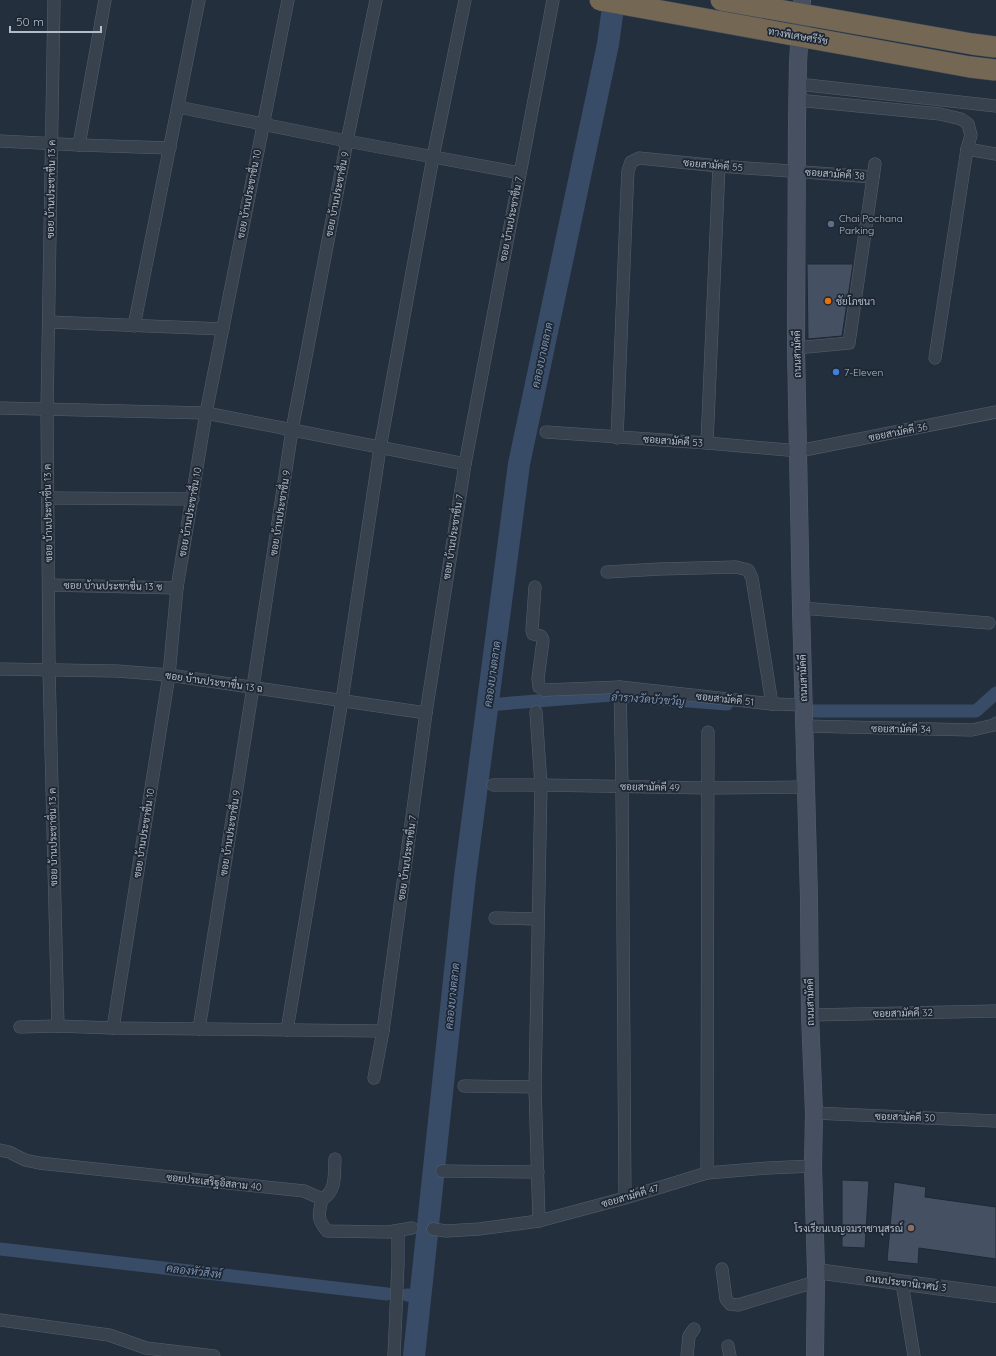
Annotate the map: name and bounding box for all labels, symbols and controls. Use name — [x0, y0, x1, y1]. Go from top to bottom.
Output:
scale bar — [10, 8, 101, 34]
text: 50 m — [16, 14, 44, 29]
street label: ทางพิเศษศรีรัช — [767, 24, 829, 48]
street label: ซอย บ้านประชาชื่น 13 ค — [42, 140, 58, 238]
street label: ซอย บ้านประชาชื่น 10 — [232, 148, 264, 240]
street label: ซอย บ้านประชาชื่น 9 — [320, 149, 352, 238]
street label: ซอยสามัคคี 55 — [682, 156, 744, 174]
street label: ซอยสามัคคี 38 — [805, 165, 865, 183]
street label: ซอย บ้านประชาชื่น 7 — [494, 175, 526, 262]
place label: Chai Pochana Parking — [839, 212, 903, 237]
marker: Chai Pochana Parking — [826, 219, 836, 229]
place label: ชัยโภชนา — [836, 295, 875, 308]
marker: ชัยโภชนา — [823, 296, 833, 306]
water label: คลองบางตลาด — [528, 321, 556, 389]
street label: ถนนสามัคคี — [790, 330, 804, 378]
place label: 7-Eleven — [844, 366, 883, 379]
marker: 7-Eleven — [831, 367, 841, 377]
street label: ซอยสามัคคี 36 — [867, 420, 929, 444]
street label: ซอยสามัคคี 53 — [643, 432, 703, 450]
street label: ซอย บ้านประชาชื่น 13 ค — [39, 464, 55, 562]
street label: ซอย บ้านประชาชื่น 10 — [174, 466, 204, 558]
street label: ซอย บ้านประชาชื่น 9 — [265, 469, 293, 557]
street label: ซอย บ้านประชาชื่น 7 — [438, 493, 466, 581]
street label: ซอย บ้านประชาชื่น 13 ช — [64, 577, 162, 593]
water label: คลองบางตลาด — [480, 640, 504, 708]
street label: ถนนสามัคคี — [796, 654, 810, 702]
street label: ซอย บ้านประชาชื่น 13 ฉ — [164, 667, 264, 695]
water label: ลำรางวัดบัวขวัญ — [611, 689, 685, 709]
street label: ซอยสามัคคี 51 — [695, 689, 755, 709]
street label: ซอยสามัคคี 34 — [871, 722, 931, 736]
street label: ซอยสามัคคี 49 — [620, 780, 681, 794]
street label: ซอย บ้านประชาชื่น 10 — [129, 787, 158, 879]
street label: ซอย บ้านประชาชื่น 13 ค — [44, 788, 60, 886]
street label: ซอย บ้านประชาชื่น 9 — [215, 789, 243, 877]
street label: ซอย บ้านประชาชื่น 7 — [393, 814, 419, 902]
water label: คลองบางตลาด — [442, 962, 462, 1030]
street label: ถนนสามัคคี — [803, 978, 817, 1026]
street label: ซอยสามัคคี 32 — [873, 1006, 934, 1020]
street label: ซอยสามัคคี 30 — [875, 1109, 936, 1125]
street label: ซอยประเสริฐอิสลาม 40 — [165, 1171, 262, 1194]
street label: ซอยสามัคคี 47 — [600, 1182, 660, 1210]
place label: โรงเรียนเบญจมราชานุสรณ์ — [793, 1221, 903, 1236]
marker: โรงเรียนเบญจมราชานุสรณ์ — [906, 1223, 916, 1233]
water label: คลองหัวสิงห์ — [166, 1260, 224, 1282]
street label: ถนนประชานิเวศน์ 3 — [865, 1271, 947, 1294]

